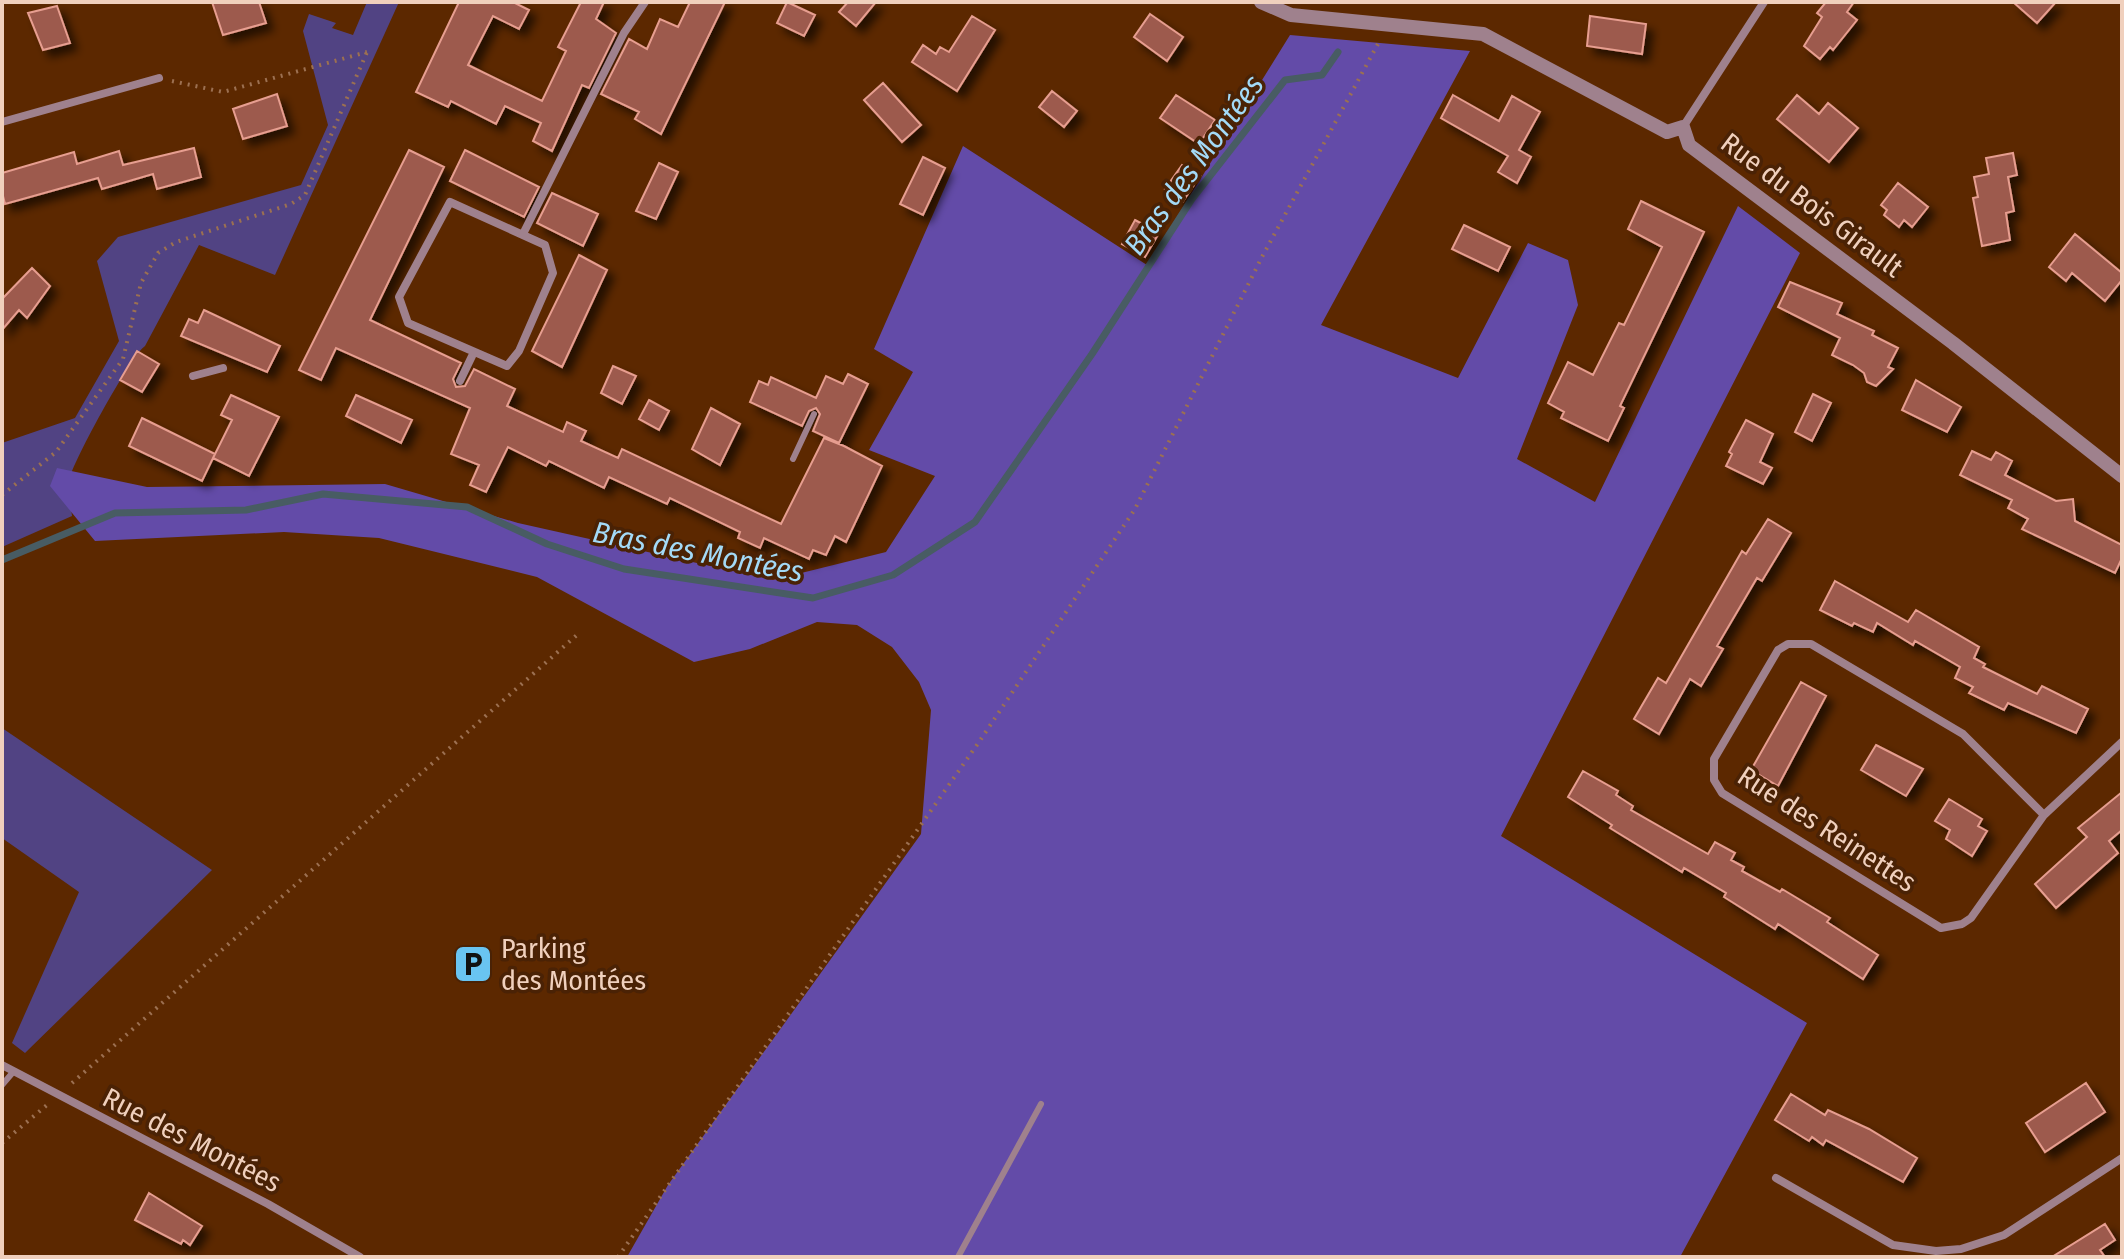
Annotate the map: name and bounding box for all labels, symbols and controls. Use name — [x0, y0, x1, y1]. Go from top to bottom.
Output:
water label: Bras des Montées — [1117, 68, 1272, 262]
street label: Rue du Bois Girault — [1715, 126, 1910, 285]
water label: Bras des Montées — [590, 514, 807, 590]
street label: Rue des Reinettes — [1732, 759, 1922, 899]
place label: Parking des Montées — [501, 932, 646, 997]
parking icon: Parking des Montées — [452, 943, 494, 985]
street label: Rue des Montées — [97, 1081, 287, 1199]

